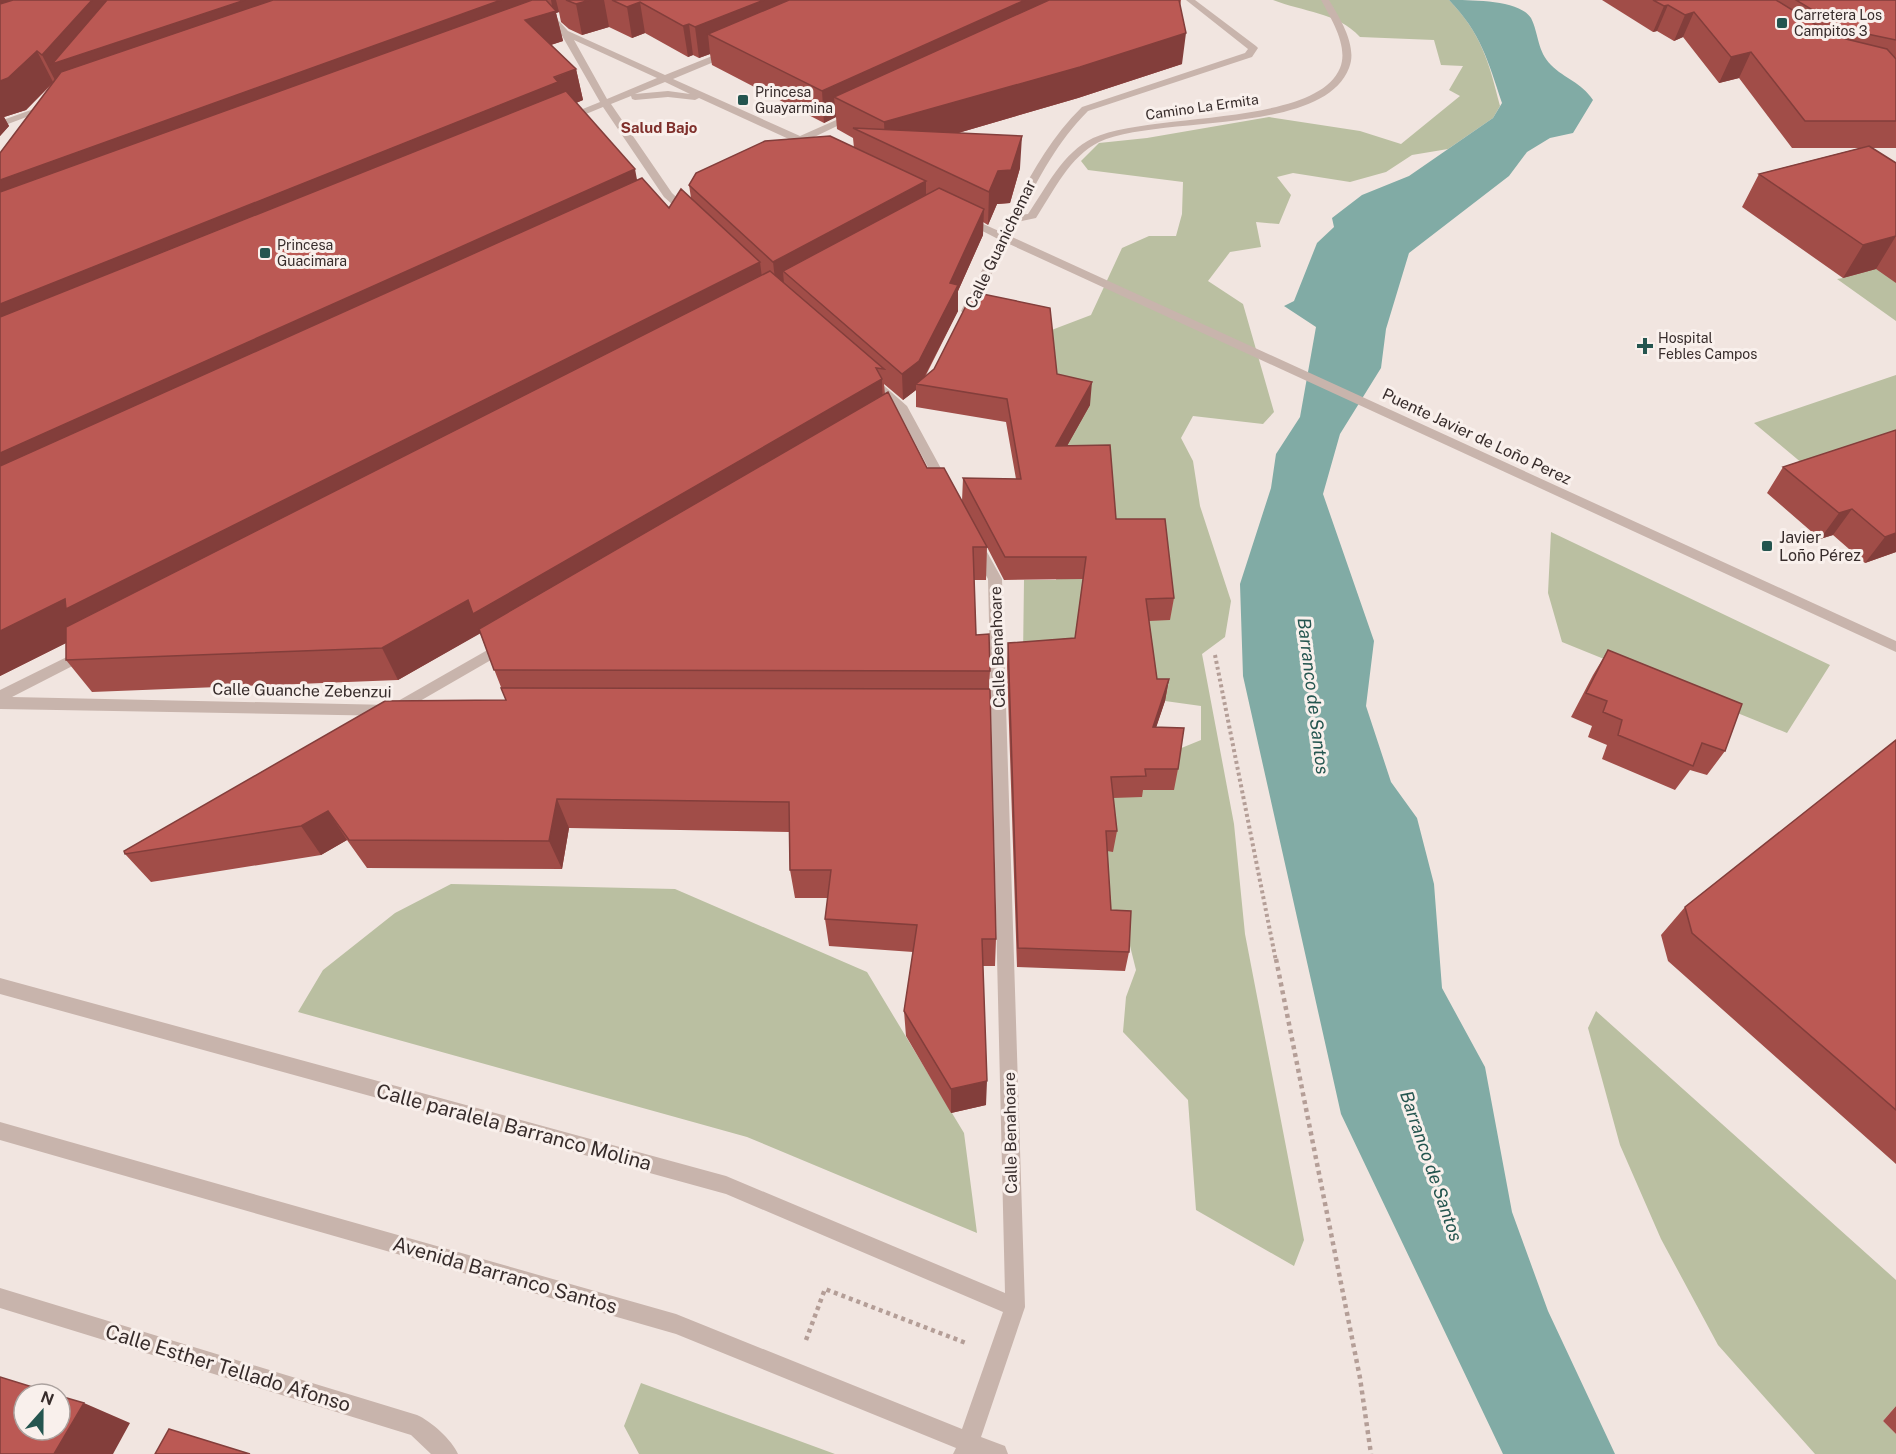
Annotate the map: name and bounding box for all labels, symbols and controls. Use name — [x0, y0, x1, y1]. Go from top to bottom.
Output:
place label: Carretera Los Campitos 3 — [1794, 7, 1882, 39]
marker: Carretera Los Campitos 3 — [1775, 16, 1789, 30]
place label: Princesa Guayarmina — [755, 84, 833, 116]
street label: Camino La Ermita — [1144, 91, 1260, 123]
marker: Princesa Guayarmina — [736, 93, 750, 107]
district label: Salud Bajo — [621, 119, 698, 136]
street label: Calle Guanichemar — [961, 177, 1040, 312]
place label: Princesa Guacimara — [277, 237, 347, 269]
marker: Princesa Guacimara — [258, 246, 272, 260]
place label: Hospital Febles Campos — [1658, 330, 1757, 362]
marker: Hospital Febles Campos — [1636, 337, 1654, 355]
street label: Puente Javier de Loño Perez — [1379, 384, 1575, 489]
place label: Javier Loño Pérez — [1779, 528, 1861, 565]
marker: Javier Loño Pérez — [1760, 539, 1774, 553]
street label: Calle Benahoare — [986, 586, 1009, 708]
water label: Barranco de Santos — [1293, 616, 1334, 776]
street label: Calle Guanche Zebenzui — [212, 679, 392, 702]
street label: Calle Benahoare — [1000, 1072, 1021, 1194]
street label: Calle paralela Barranco Molina — [374, 1079, 654, 1175]
water label: Barranco de Santos — [1396, 1088, 1467, 1244]
street label: Avenida Barranco Santos — [390, 1231, 620, 1319]
street label: Calle Esther Tellado Afonso — [102, 1319, 354, 1417]
north arrow — [12, 1382, 72, 1442]
text: N — [38, 1387, 56, 1410]

